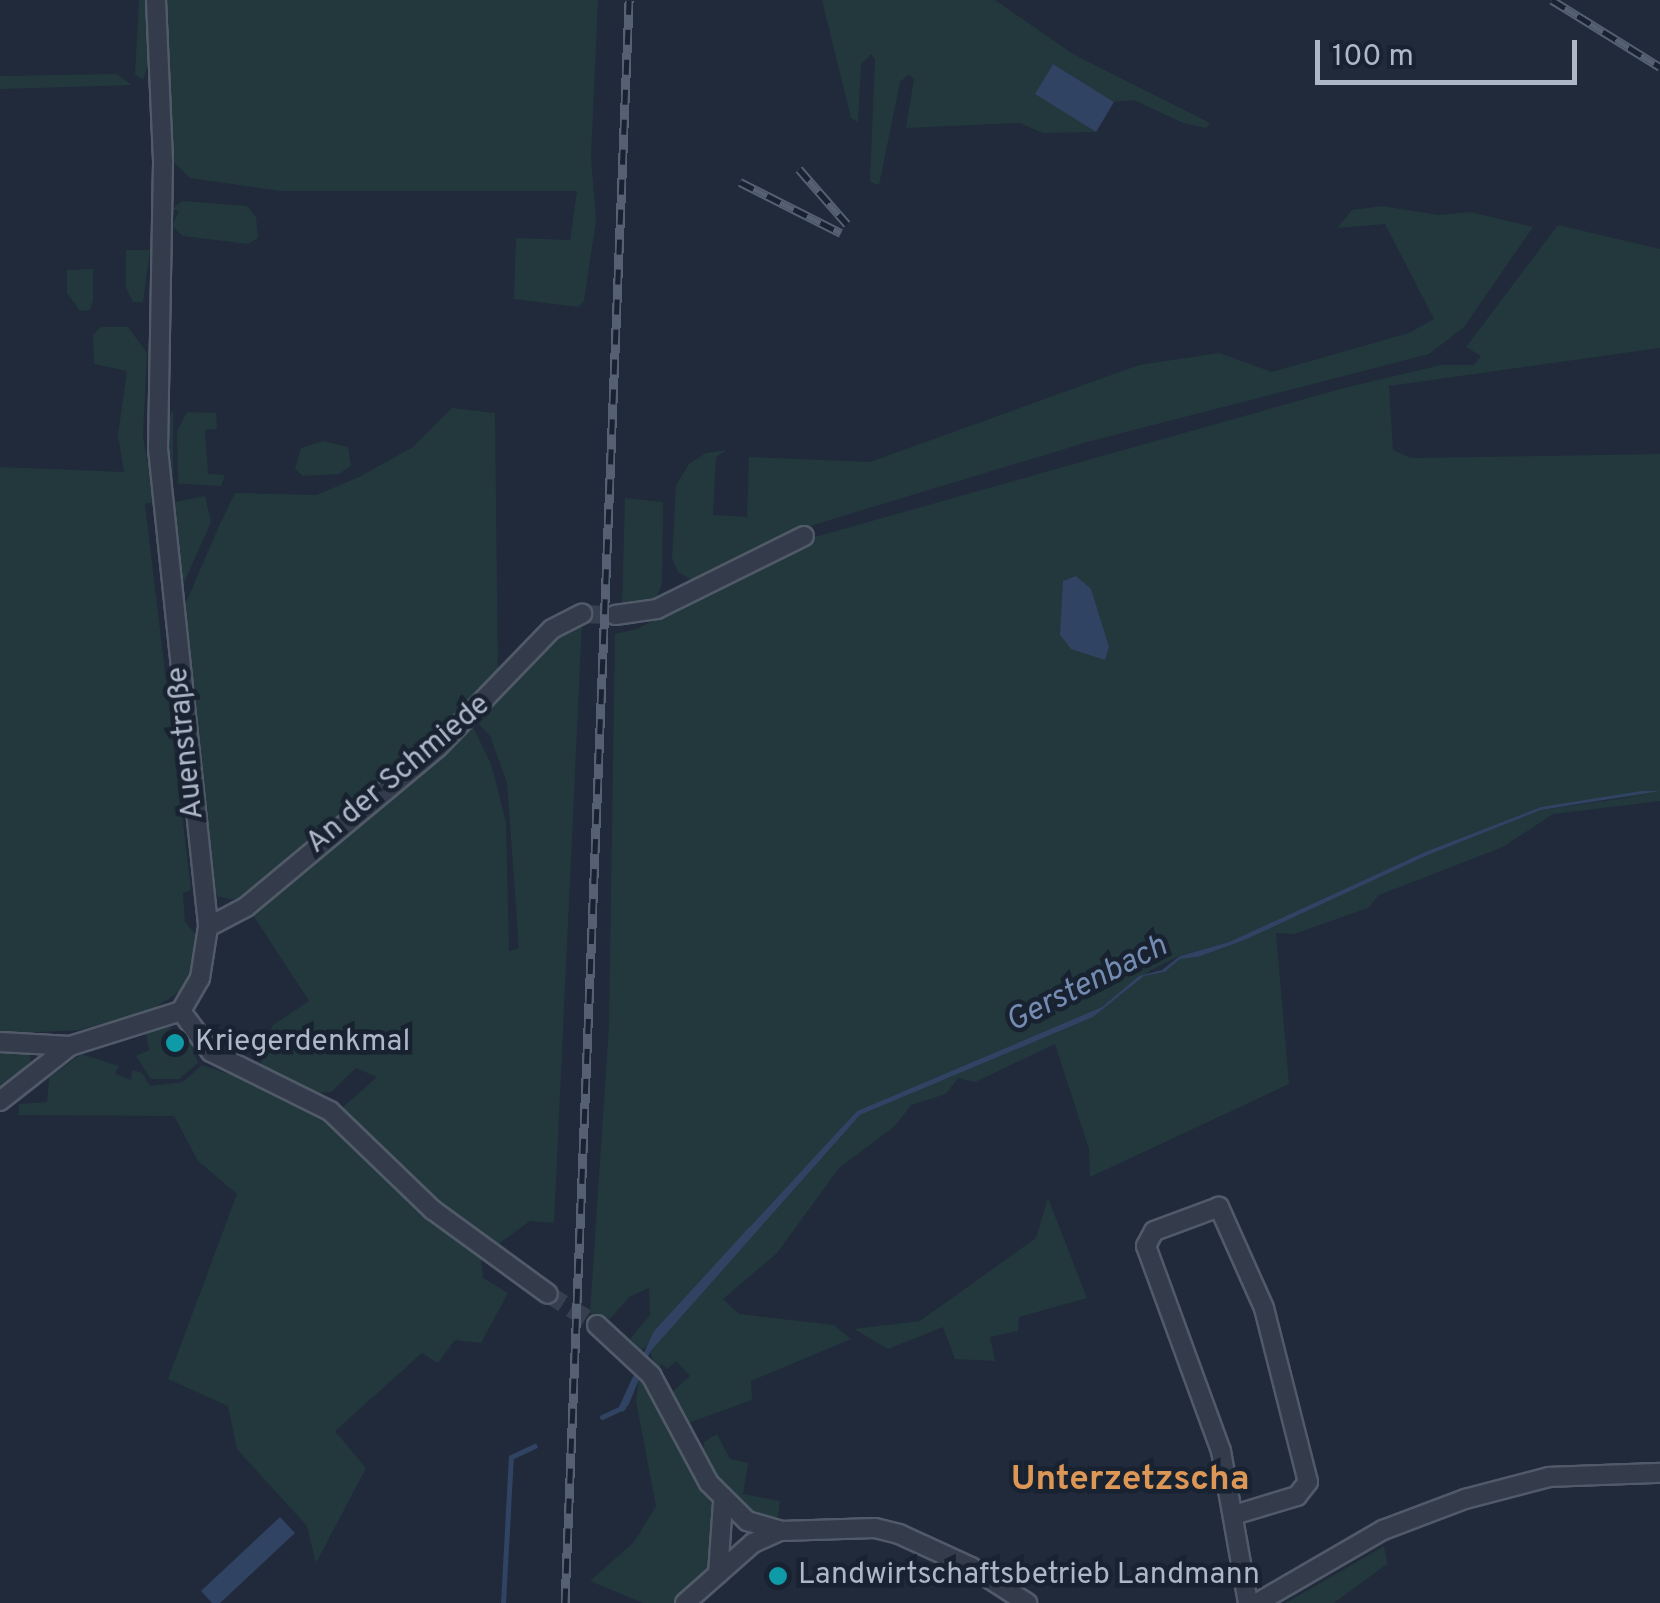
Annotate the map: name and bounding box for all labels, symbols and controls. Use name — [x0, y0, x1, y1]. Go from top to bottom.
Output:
scale bar — [1320, 20, 1582, 82]
text: 100 m — [1332, 39, 1414, 76]
street label: Auenstraße — [161, 665, 213, 821]
street label: An der Schmiede — [300, 688, 498, 862]
water label: Gerstenbach — [1000, 928, 1174, 1042]
place label: Kriegerdenkmal — [195, 1025, 410, 1061]
marker: Kriegerdenkmal — [164, 1032, 186, 1054]
district label: Unterzetzscha — [1011, 1459, 1249, 1501]
place label: Landwirtschaftsbetrieb Landmann — [798, 1558, 1260, 1594]
marker: Landwirtschaftsbetrieb Landmann — [767, 1565, 789, 1587]

